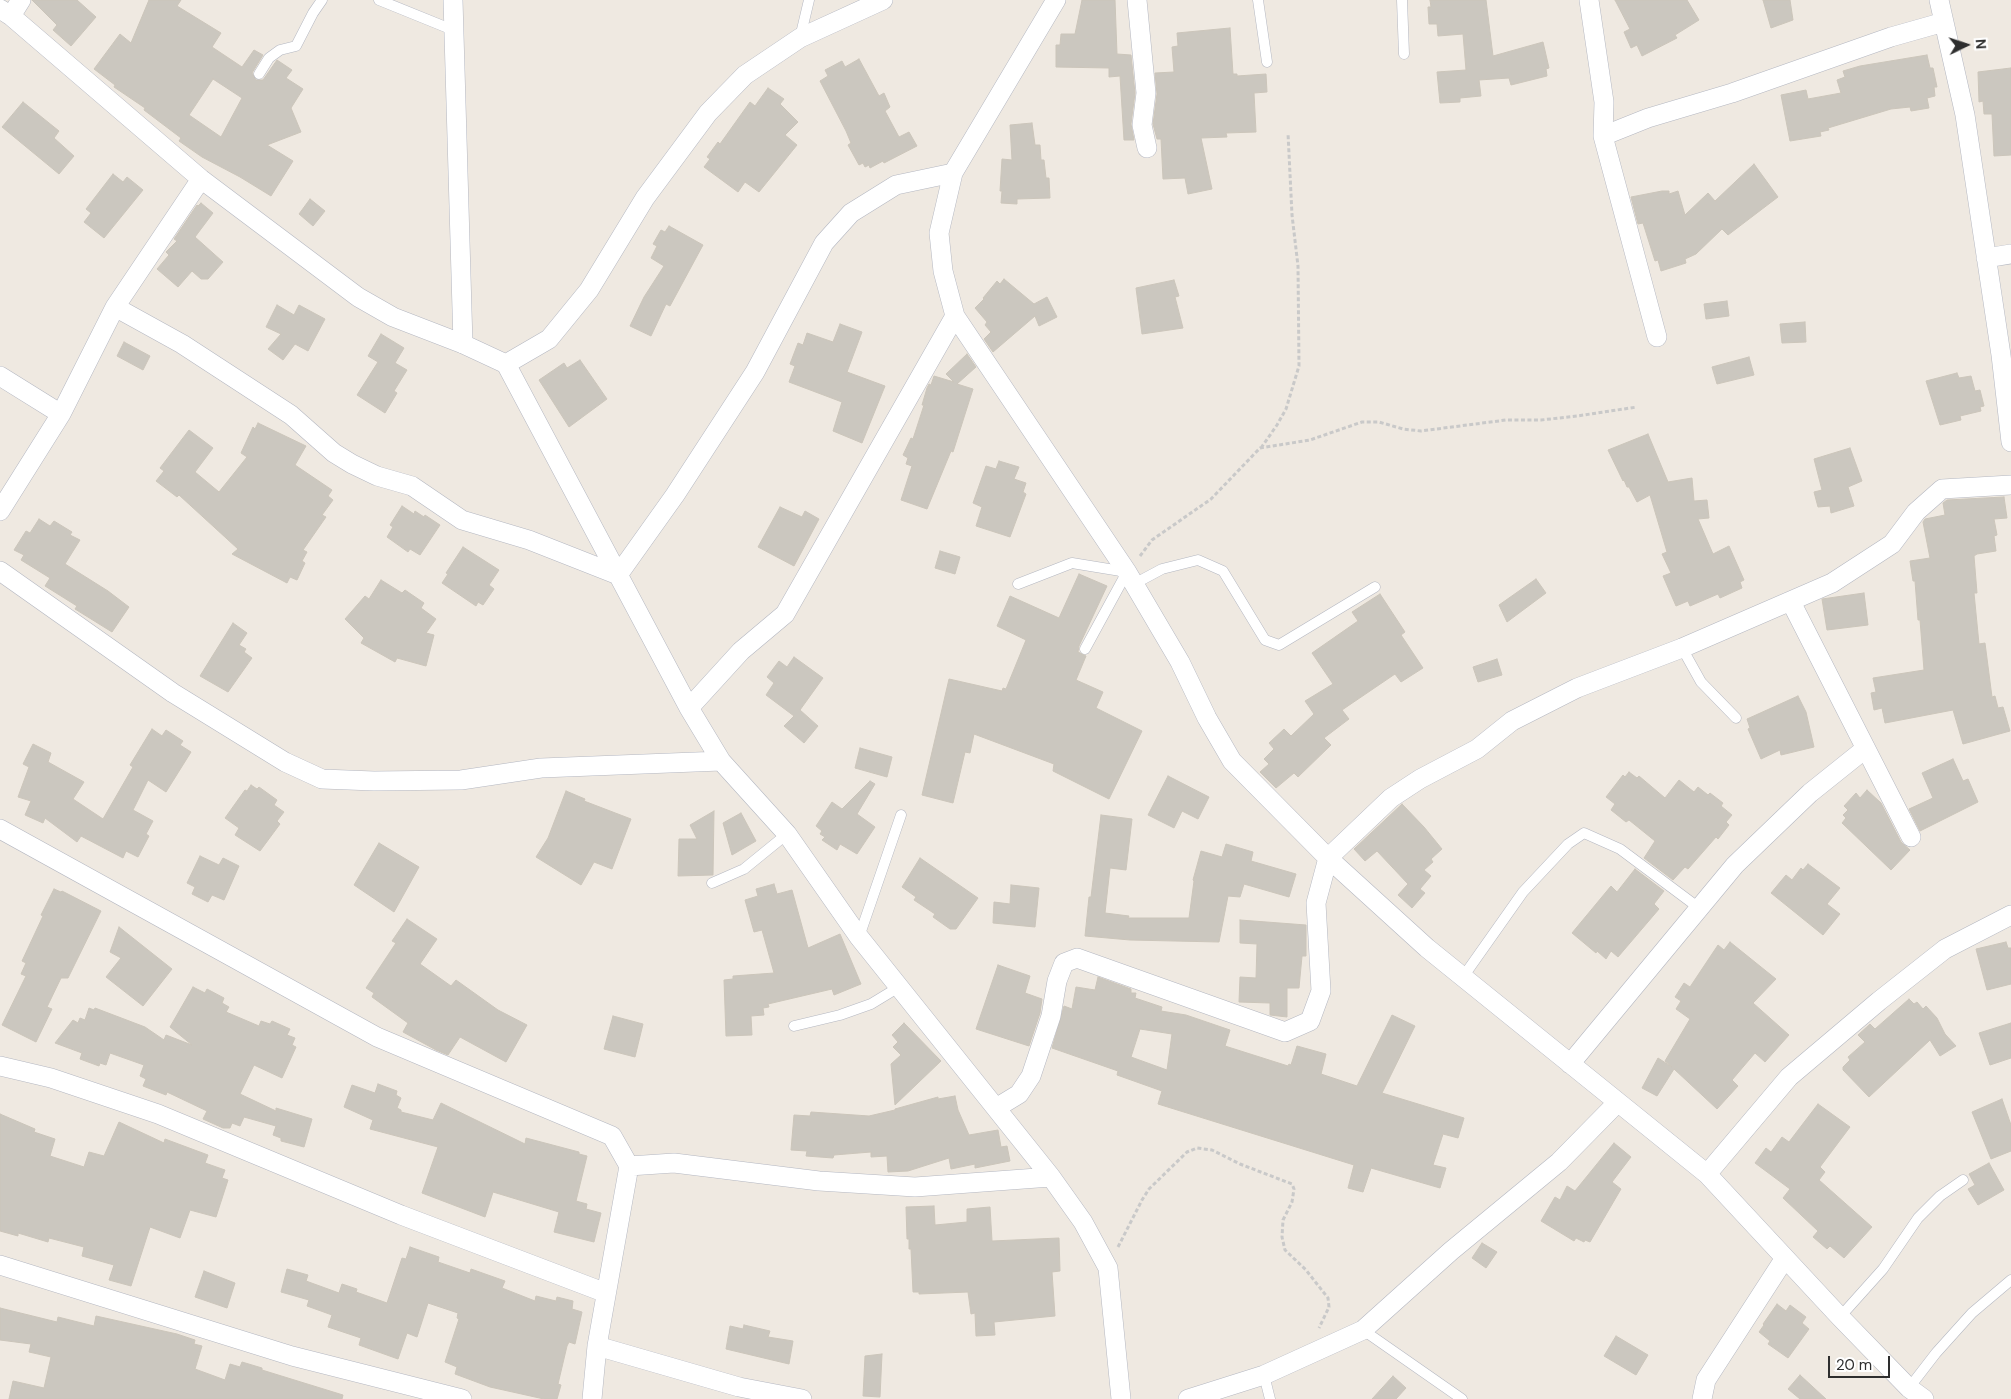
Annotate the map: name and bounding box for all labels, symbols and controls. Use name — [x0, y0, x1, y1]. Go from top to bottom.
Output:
north arrow — [1941, 20, 1991, 70]
text: N — [1972, 38, 1990, 50]
scale bar — [1831, 1346, 1894, 1378]
text: 20 m — [1836, 1355, 1872, 1375]

